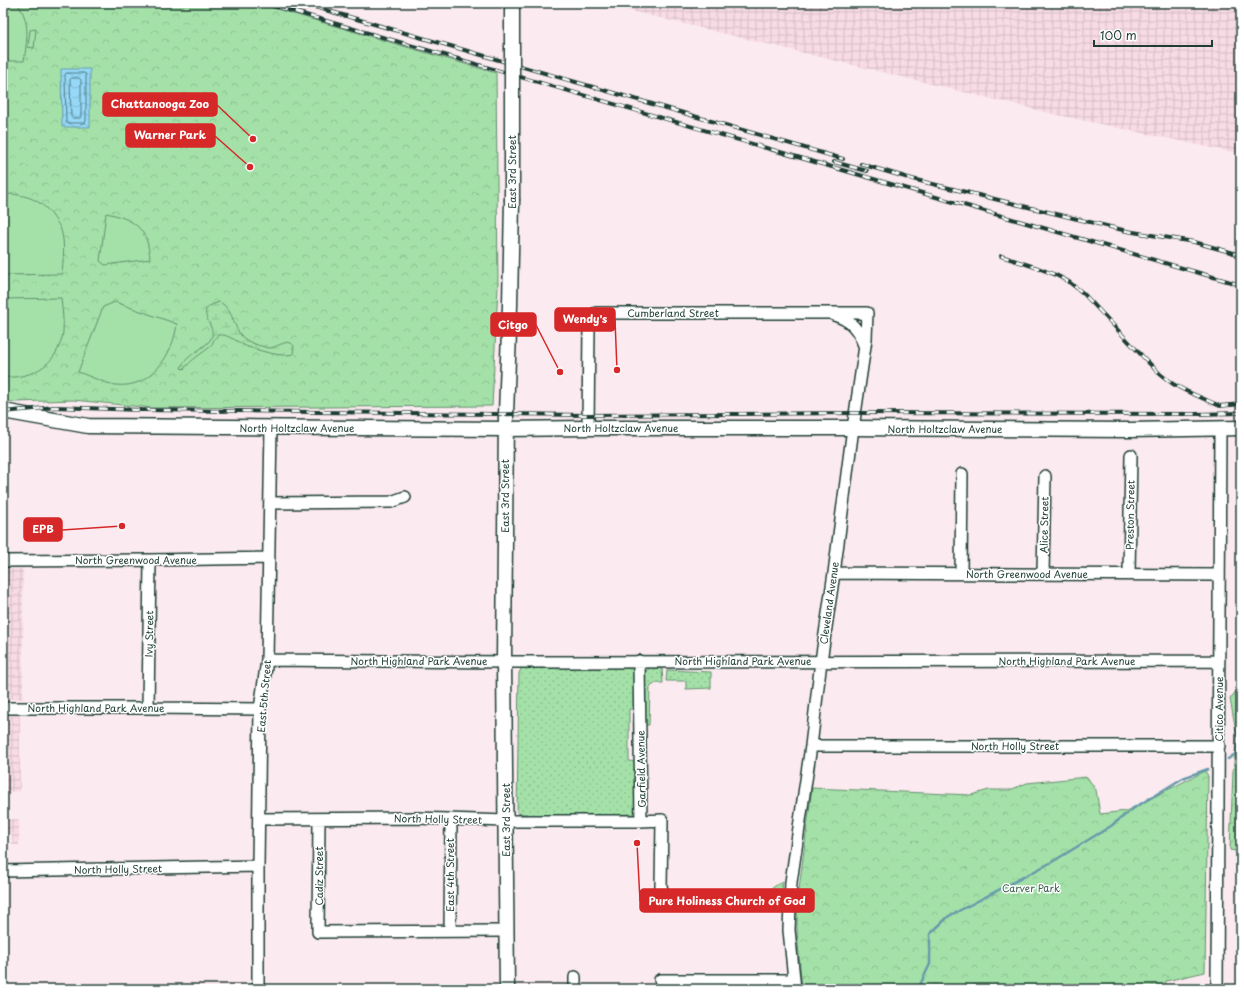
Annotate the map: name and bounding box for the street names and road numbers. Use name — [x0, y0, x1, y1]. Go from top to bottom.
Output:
street label: East 3rd Street — [504, 135, 519, 209]
street label: Cumberland Street — [627, 305, 719, 320]
street label: North Holtzclaw Avenue — [240, 420, 355, 435]
street label: North Holtzclaw Avenue — [564, 420, 679, 435]
street label: North Holtzclaw Avenue — [888, 421, 1003, 436]
street label: East 3rd Street — [497, 459, 512, 533]
street label: Preston Street — [1121, 480, 1138, 550]
street label: Alice Street — [1036, 496, 1051, 554]
street label: North Greenwood Avenue — [75, 552, 198, 567]
street label: Cleveland Avenue — [815, 560, 842, 645]
street label: North Greenwood Avenue — [966, 566, 1089, 581]
street label: Ivy Street — [141, 610, 156, 657]
street label: North Highland Park Avenue — [351, 653, 488, 668]
street label: North Highland Park Avenue — [675, 653, 812, 668]
street label: North Highland Park Avenue — [999, 653, 1136, 668]
street label: East 5th Street — [253, 659, 274, 733]
street label: Citico Avenue — [1211, 676, 1226, 741]
street label: North Highland Park Avenue — [28, 700, 165, 715]
street label: Garfield Avenue — [632, 730, 649, 808]
street label: North Holly Street — [971, 738, 1059, 753]
street label: East 3rd Street — [498, 783, 513, 857]
street label: North Holly Street — [394, 810, 482, 827]
street label: East 4th Street — [442, 838, 457, 912]
street label: Cadiz Street — [311, 846, 326, 906]
street label: North Holly Street — [74, 860, 162, 877]

